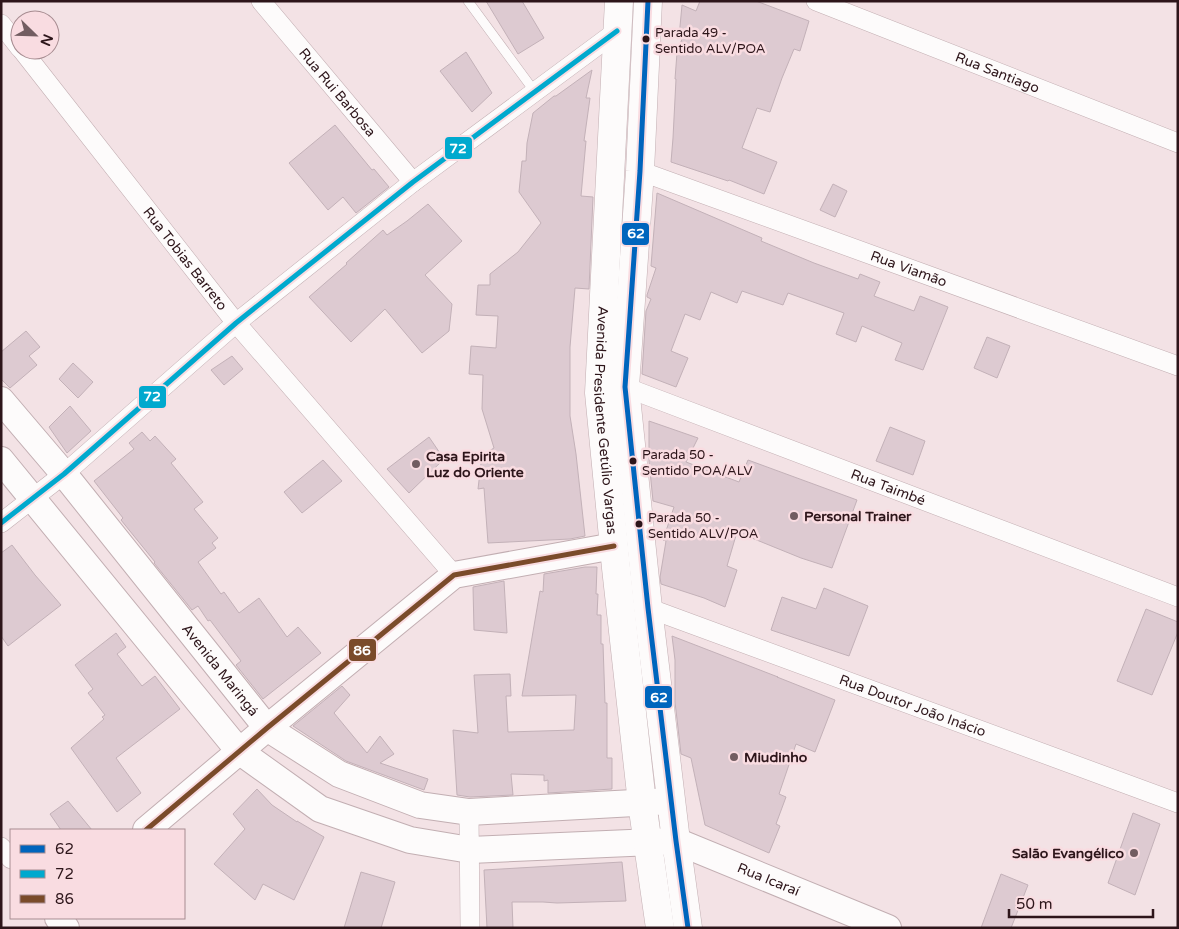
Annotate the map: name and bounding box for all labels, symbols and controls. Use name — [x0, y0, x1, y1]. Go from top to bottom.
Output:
north arrow — [10, 10, 60, 60]
place label: Parada 49 - Sentido ALV/POA — [655, 25, 766, 57]
text: N — [36, 31, 57, 48]
marker: Parada 49 - Sentido ALV/POA — [641, 34, 651, 44]
street label: Rua Rui Barbosa — [295, 45, 379, 140]
street label: Rua Santiago — [953, 49, 1042, 97]
line badge: 72 — [444, 136, 473, 160]
text: 72 — [449, 140, 467, 157]
street label: Rua Tobias Barreto — [139, 204, 231, 314]
line badge: 62 — [621, 222, 650, 246]
text: 62 — [627, 225, 645, 242]
street label: Rua Viamão — [868, 247, 949, 291]
street label: Avenida Presidente Getúlio Vargas — [590, 306, 621, 536]
line badge: 72 — [138, 385, 167, 409]
text: 72 — [143, 388, 161, 405]
place label: Parada 50 - Sentido POA/ALV — [642, 447, 753, 479]
place label: Casa Epirita Luz do Oriente — [426, 448, 524, 481]
marker: Parada 50 - Sentido POA/ALV — [628, 456, 638, 466]
marker: Casa Epirita Luz do Oriente — [410, 458, 422, 470]
street label: Rua Taimbé — [848, 466, 928, 509]
place label: Personal Trainer — [804, 508, 912, 525]
place label: Parada 50 - Sentido ALV/POA — [648, 510, 759, 542]
marker: Personal Trainer — [788, 510, 800, 522]
marker: Parada 50 - Sentido ALV/POA — [634, 519, 644, 529]
street label: Avenida Maringá — [178, 621, 262, 720]
line badge: 86 — [348, 638, 377, 662]
text: 86 — [353, 642, 371, 659]
street label: Rua Doutor João Inácio — [837, 671, 988, 741]
line badge: 62 — [644, 685, 673, 709]
text: 62 — [650, 689, 668, 706]
place label: Miudinho — [744, 749, 808, 766]
marker: Miudinho — [728, 751, 740, 763]
legend — [10, 829, 185, 919]
text: 62 — [55, 840, 74, 858]
place label: Salão Evangélico — [1012, 845, 1124, 862]
marker: Salão Evangélico — [1128, 847, 1140, 859]
street label: Rua Icaraí — [735, 859, 803, 900]
text: 72 — [55, 865, 74, 883]
scale bar — [1009, 886, 1153, 918]
text: 86 — [55, 890, 74, 908]
text: 50 m — [1016, 895, 1053, 913]

